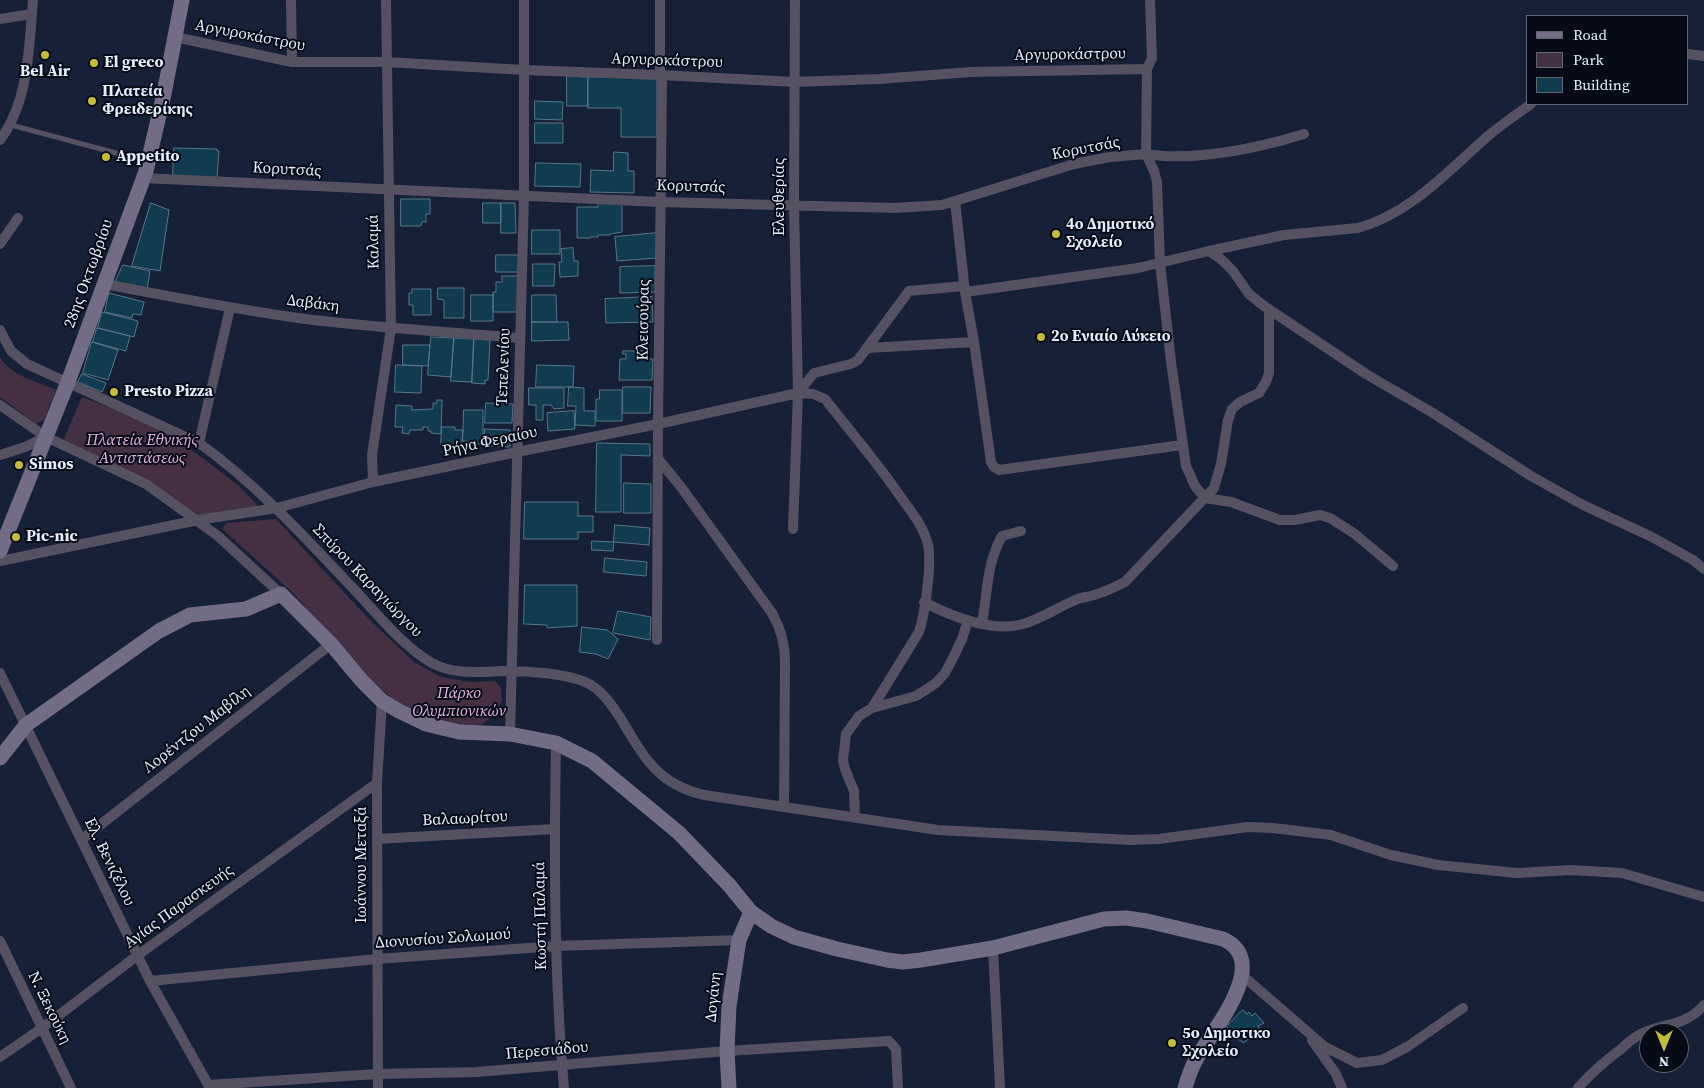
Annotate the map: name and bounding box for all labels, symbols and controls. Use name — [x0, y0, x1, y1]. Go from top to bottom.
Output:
legend — [1526, 15, 1689, 105]
street label: Αργυροκάστρου — [193, 16, 307, 56]
text: Road — [1573, 24, 1607, 45]
street label: Αργυροκάστρου — [1014, 44, 1126, 66]
marker: Bel Air — [39, 49, 51, 61]
street label: Αργυροκάστρου — [611, 49, 723, 73]
text: Park — [1573, 49, 1604, 70]
place label: El greco — [104, 53, 163, 73]
marker: El greco — [88, 57, 100, 69]
place label: Bel Air — [20, 62, 70, 82]
text: Building — [1573, 74, 1630, 95]
place label: Πλατεία Φρειδερίκης — [102, 82, 193, 120]
marker: Πλατεία Φρειδερίκης — [86, 95, 98, 107]
street label: Κορυτσάς — [1050, 133, 1122, 165]
place label: Appetito — [116, 147, 180, 167]
marker: Appetito — [100, 151, 112, 163]
street label: Ελευθερίας — [770, 158, 790, 236]
street label: Κορυτσάς — [252, 159, 322, 181]
street label: Κορυτσάς — [656, 176, 726, 198]
street label: Καλαμά — [364, 215, 384, 269]
place label: 4ο Δημοτικό Σχολείο — [1066, 215, 1154, 253]
street label: 28ης Οκτωβρίου — [60, 217, 118, 331]
marker: 4ο Δημοτικό Σχολείο — [1050, 228, 1062, 240]
street label: Κλεισούρας — [634, 279, 654, 361]
street label: Δαβάκη — [286, 291, 340, 317]
place label: 2ο Ενιαίο Λύκειο — [1051, 327, 1170, 347]
street label: Τεπελενίου — [493, 328, 515, 406]
marker: 2ο Ενιαίο Λύκειο — [1035, 331, 1047, 343]
place label: Presto Pizza — [124, 382, 213, 402]
marker: Presto Pizza — [108, 386, 120, 398]
street label: Ρήγα Φεραίου — [441, 423, 539, 461]
park label: Πλατεία Εθνικής Αντιστάσεως — [86, 431, 198, 469]
place label: Simos — [29, 455, 74, 475]
marker: Simos — [13, 459, 25, 471]
street label: Σπύρου Καραγιώργου — [308, 521, 426, 641]
place label: Pic-nic — [26, 527, 78, 547]
marker: Pic-nic — [10, 531, 22, 543]
street label: Λορέντζου Μαβίλη — [139, 682, 255, 778]
park label: Πάρκο Ολυμπιονικών — [412, 684, 506, 722]
street label: Ιωάννου Μεταξά — [352, 807, 372, 923]
street label: Βαλαωρίτου — [422, 807, 508, 831]
street label: Ελ. Βενιζέλου — [79, 815, 139, 909]
street label: Αγίας Παρασκευής — [121, 861, 237, 953]
street label: Κωστή Παλαμά — [530, 862, 552, 970]
street label: Διονυσίου Σολωμού — [375, 925, 511, 953]
street label: Ν. Ξεκούκη — [23, 969, 75, 1047]
street label: Δογάνη — [702, 971, 726, 1023]
north arrow — [1639, 1023, 1689, 1073]
place label: 5o Δημοτικο Σχολείο — [1182, 1024, 1271, 1062]
marker: 5o Δημοτικο Σχολείο — [1166, 1037, 1178, 1049]
street label: Περεσιάδου — [505, 1038, 589, 1064]
text: N — [1659, 1052, 1669, 1072]

